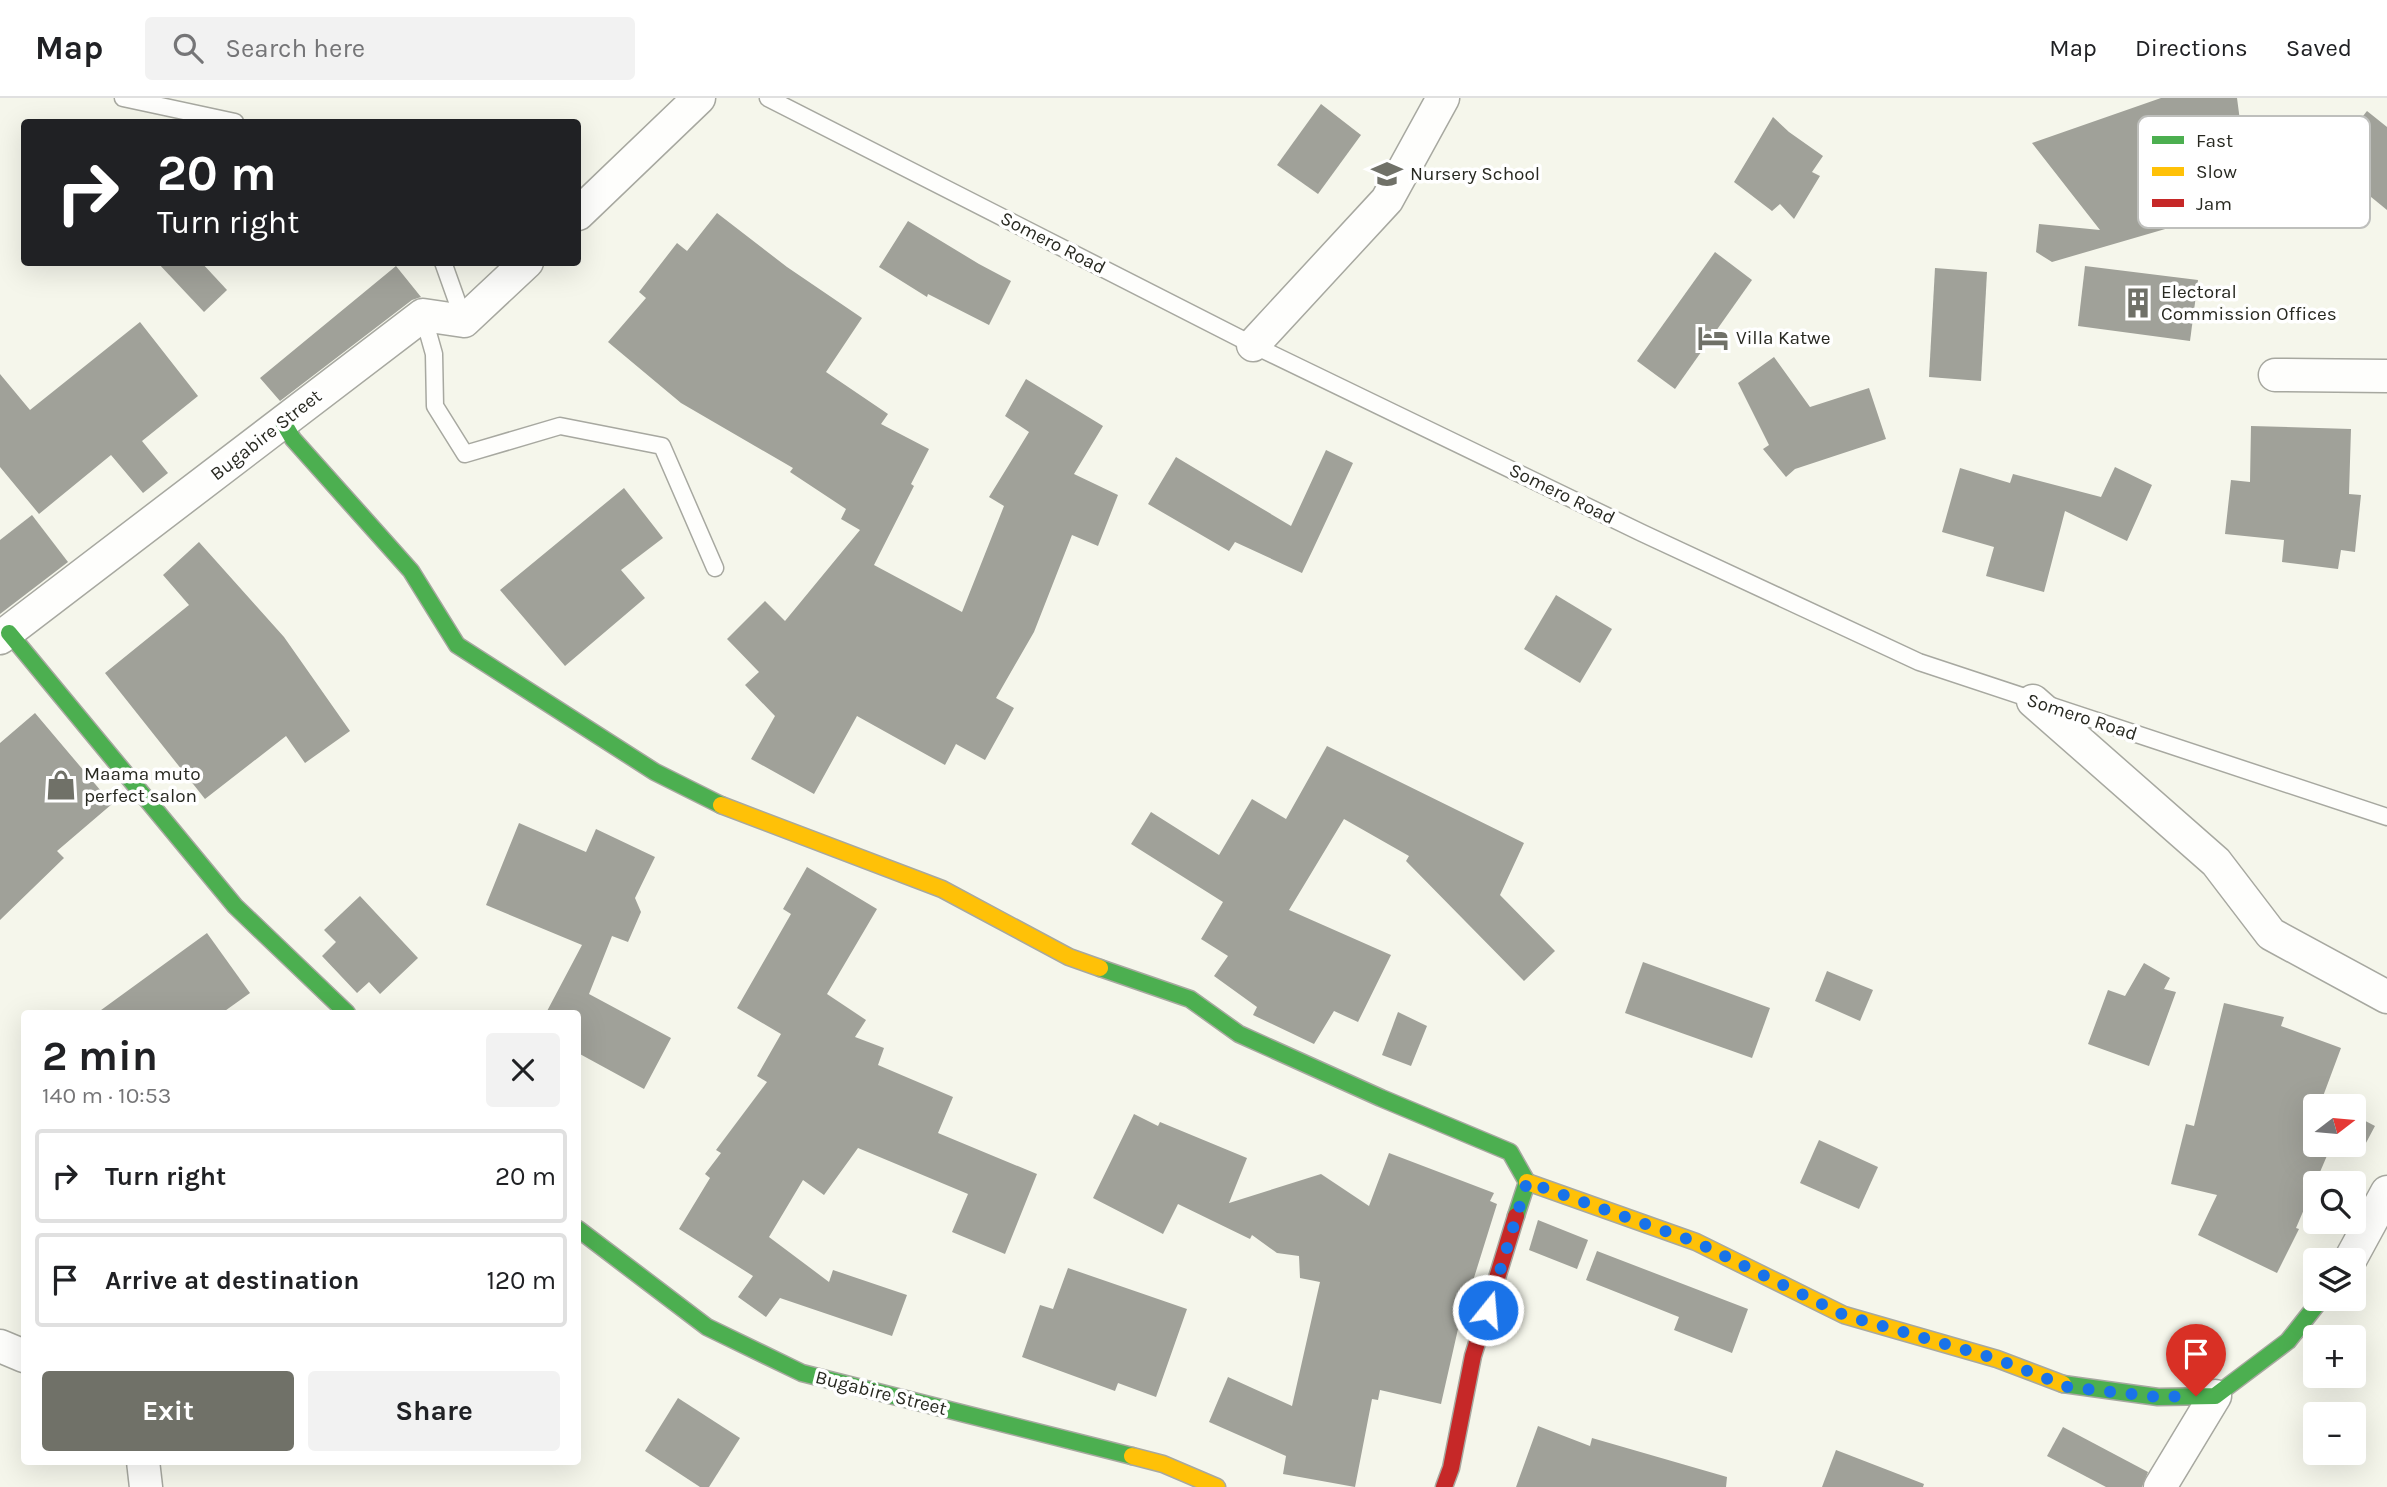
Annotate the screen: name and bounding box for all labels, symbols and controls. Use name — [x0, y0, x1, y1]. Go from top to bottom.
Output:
search box — [145, 17, 635, 80]
text: Map — [35, 29, 103, 67]
icon: search — [169, 29, 207, 67]
text: Search here — [225, 33, 365, 64]
text: Map — [2049, 34, 2097, 62]
text: Directions — [2135, 34, 2248, 62]
text: Saved — [2286, 34, 2352, 62]
legend — [2138, 116, 2370, 228]
text: Fast — [2196, 130, 2233, 152]
text: 20 m — [157, 145, 277, 202]
icon: right — [42, 147, 133, 238]
school or university icon: Nursery School — [1370, 157, 1404, 191]
text: Slow — [2196, 161, 2237, 183]
place label: Nursery School — [1410, 163, 1540, 185]
text: Jam — [2196, 193, 2232, 215]
text: Turn right — [157, 204, 299, 241]
street label: Somero Road — [997, 207, 1109, 279]
place label: Electoral Commission Offices — [2161, 281, 2337, 325]
building icon: Electoral Commission Offices — [2121, 286, 2155, 320]
hotel icon: Villa Katwe — [1696, 321, 1730, 355]
place label: Villa Katwe — [1736, 327, 1831, 349]
street label: Bugabire Street — [206, 385, 326, 485]
street label: Somero Road — [1506, 459, 1618, 529]
street label: Somero Road — [2024, 689, 2140, 745]
place label: Maama muto perfect salon — [84, 763, 201, 807]
shop icon: Maama muto perfect salon — [44, 768, 78, 802]
text: 2 min — [42, 1031, 158, 1081]
button: close — [486, 1033, 560, 1107]
text: 140 m · 10:53 — [42, 1082, 171, 1109]
north arrow — [2303, 1094, 2366, 1157]
map controls — [2303, 1094, 2366, 1465]
icon: right — [46, 1157, 84, 1195]
text: Turn right — [105, 1161, 226, 1192]
text: 20 m — [495, 1161, 556, 1192]
button: search — [2303, 1171, 2366, 1234]
button: layers — [2303, 1248, 2366, 1311]
icon: arrive — [46, 1261, 84, 1299]
text: Arrive at destination — [105, 1265, 359, 1296]
text: 120 m — [486, 1265, 556, 1296]
position arrow — [1451, 1273, 1525, 1347]
pin — [2166, 1324, 2226, 1396]
button: + — [2303, 1325, 2366, 1388]
icon: arrive — [2177, 1335, 2215, 1373]
street label: Bugabire Street — [813, 1366, 949, 1420]
button: Exit — [42, 1371, 294, 1451]
button: Share — [308, 1371, 560, 1451]
button: − — [2303, 1402, 2366, 1465]

